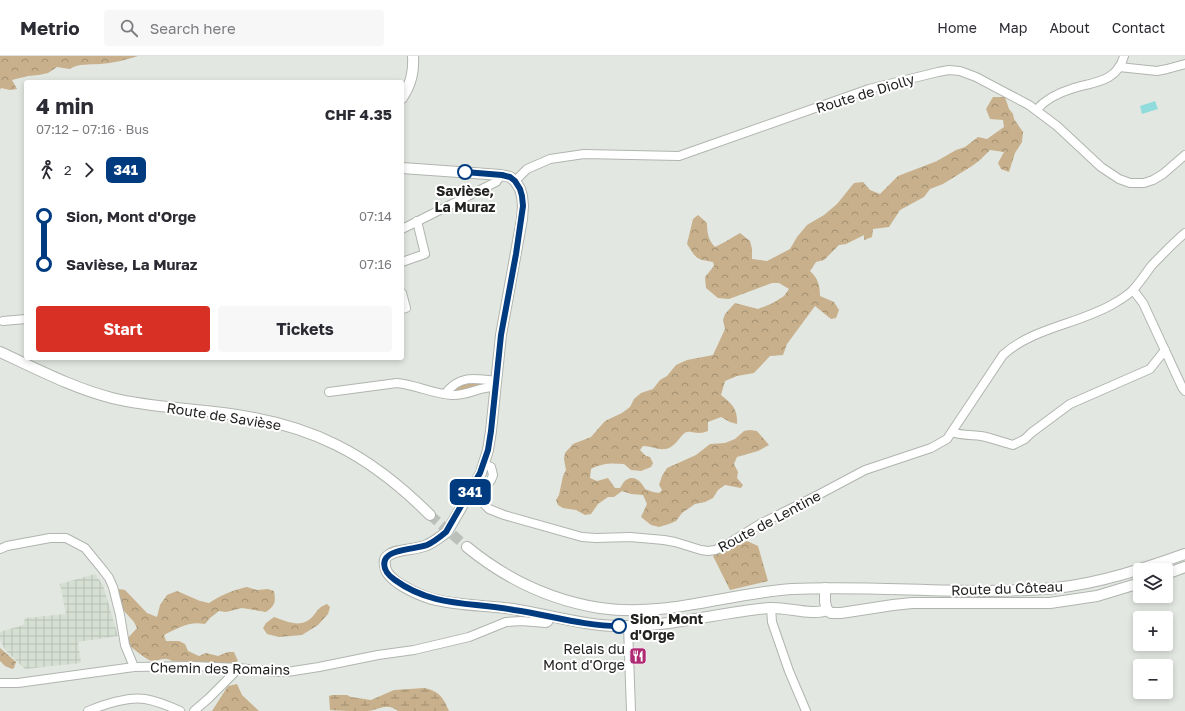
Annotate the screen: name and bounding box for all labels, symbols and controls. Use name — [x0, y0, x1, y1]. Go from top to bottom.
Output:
search box — [104, 10, 384, 46]
text: Metrio — [20, 16, 80, 39]
icon: search — [118, 17, 140, 39]
text: Search here — [150, 19, 236, 37]
text: Home — [937, 19, 977, 36]
text: Map — [999, 19, 1027, 36]
text: About — [1049, 19, 1090, 36]
text: Contact — [1112, 19, 1165, 36]
street label: Route de Diolly — [814, 70, 916, 116]
text: 4 min — [36, 92, 94, 119]
text: CHF 4.35 — [325, 105, 392, 123]
text: 07:12 – 07:16 · Bus — [36, 121, 149, 137]
icon: walk — [36, 159, 58, 181]
icon: forward — [78, 159, 100, 181]
text: 341 — [114, 161, 138, 178]
text: 2 — [64, 162, 72, 178]
marker: Savièse, La Muraz — [457, 164, 473, 180]
place label: Savièse, La Muraz — [434, 182, 496, 215]
text: Sion, Mont d'Orge — [66, 207, 196, 225]
text: 07:14 — [359, 208, 392, 224]
text: Savièse, La Muraz — [66, 255, 197, 273]
text: 07:16 — [359, 256, 392, 272]
button: Start — [36, 306, 210, 352]
button: Tickets — [218, 306, 392, 352]
street label: Route de Savièse — [166, 399, 282, 433]
line badge: 341 — [447, 479, 493, 505]
text: 341 — [458, 483, 482, 500]
street label: Route de Lentine — [715, 487, 823, 555]
map controls — [1133, 563, 1173, 699]
button: layers — [1133, 563, 1173, 603]
street label: Route du Côteau — [951, 578, 1063, 598]
place label: Sion, Mont d'Orge — [630, 610, 703, 643]
button: + — [1133, 611, 1173, 651]
marker: Sion, Mont d'Orge — [611, 618, 627, 634]
place label: Relais du Mont d'Orge — [543, 640, 625, 673]
restaurant icon: Relais du Mont d'Orge — [628, 646, 648, 666]
street label: Chemin des Romains — [150, 658, 290, 678]
button: − — [1133, 659, 1173, 699]

